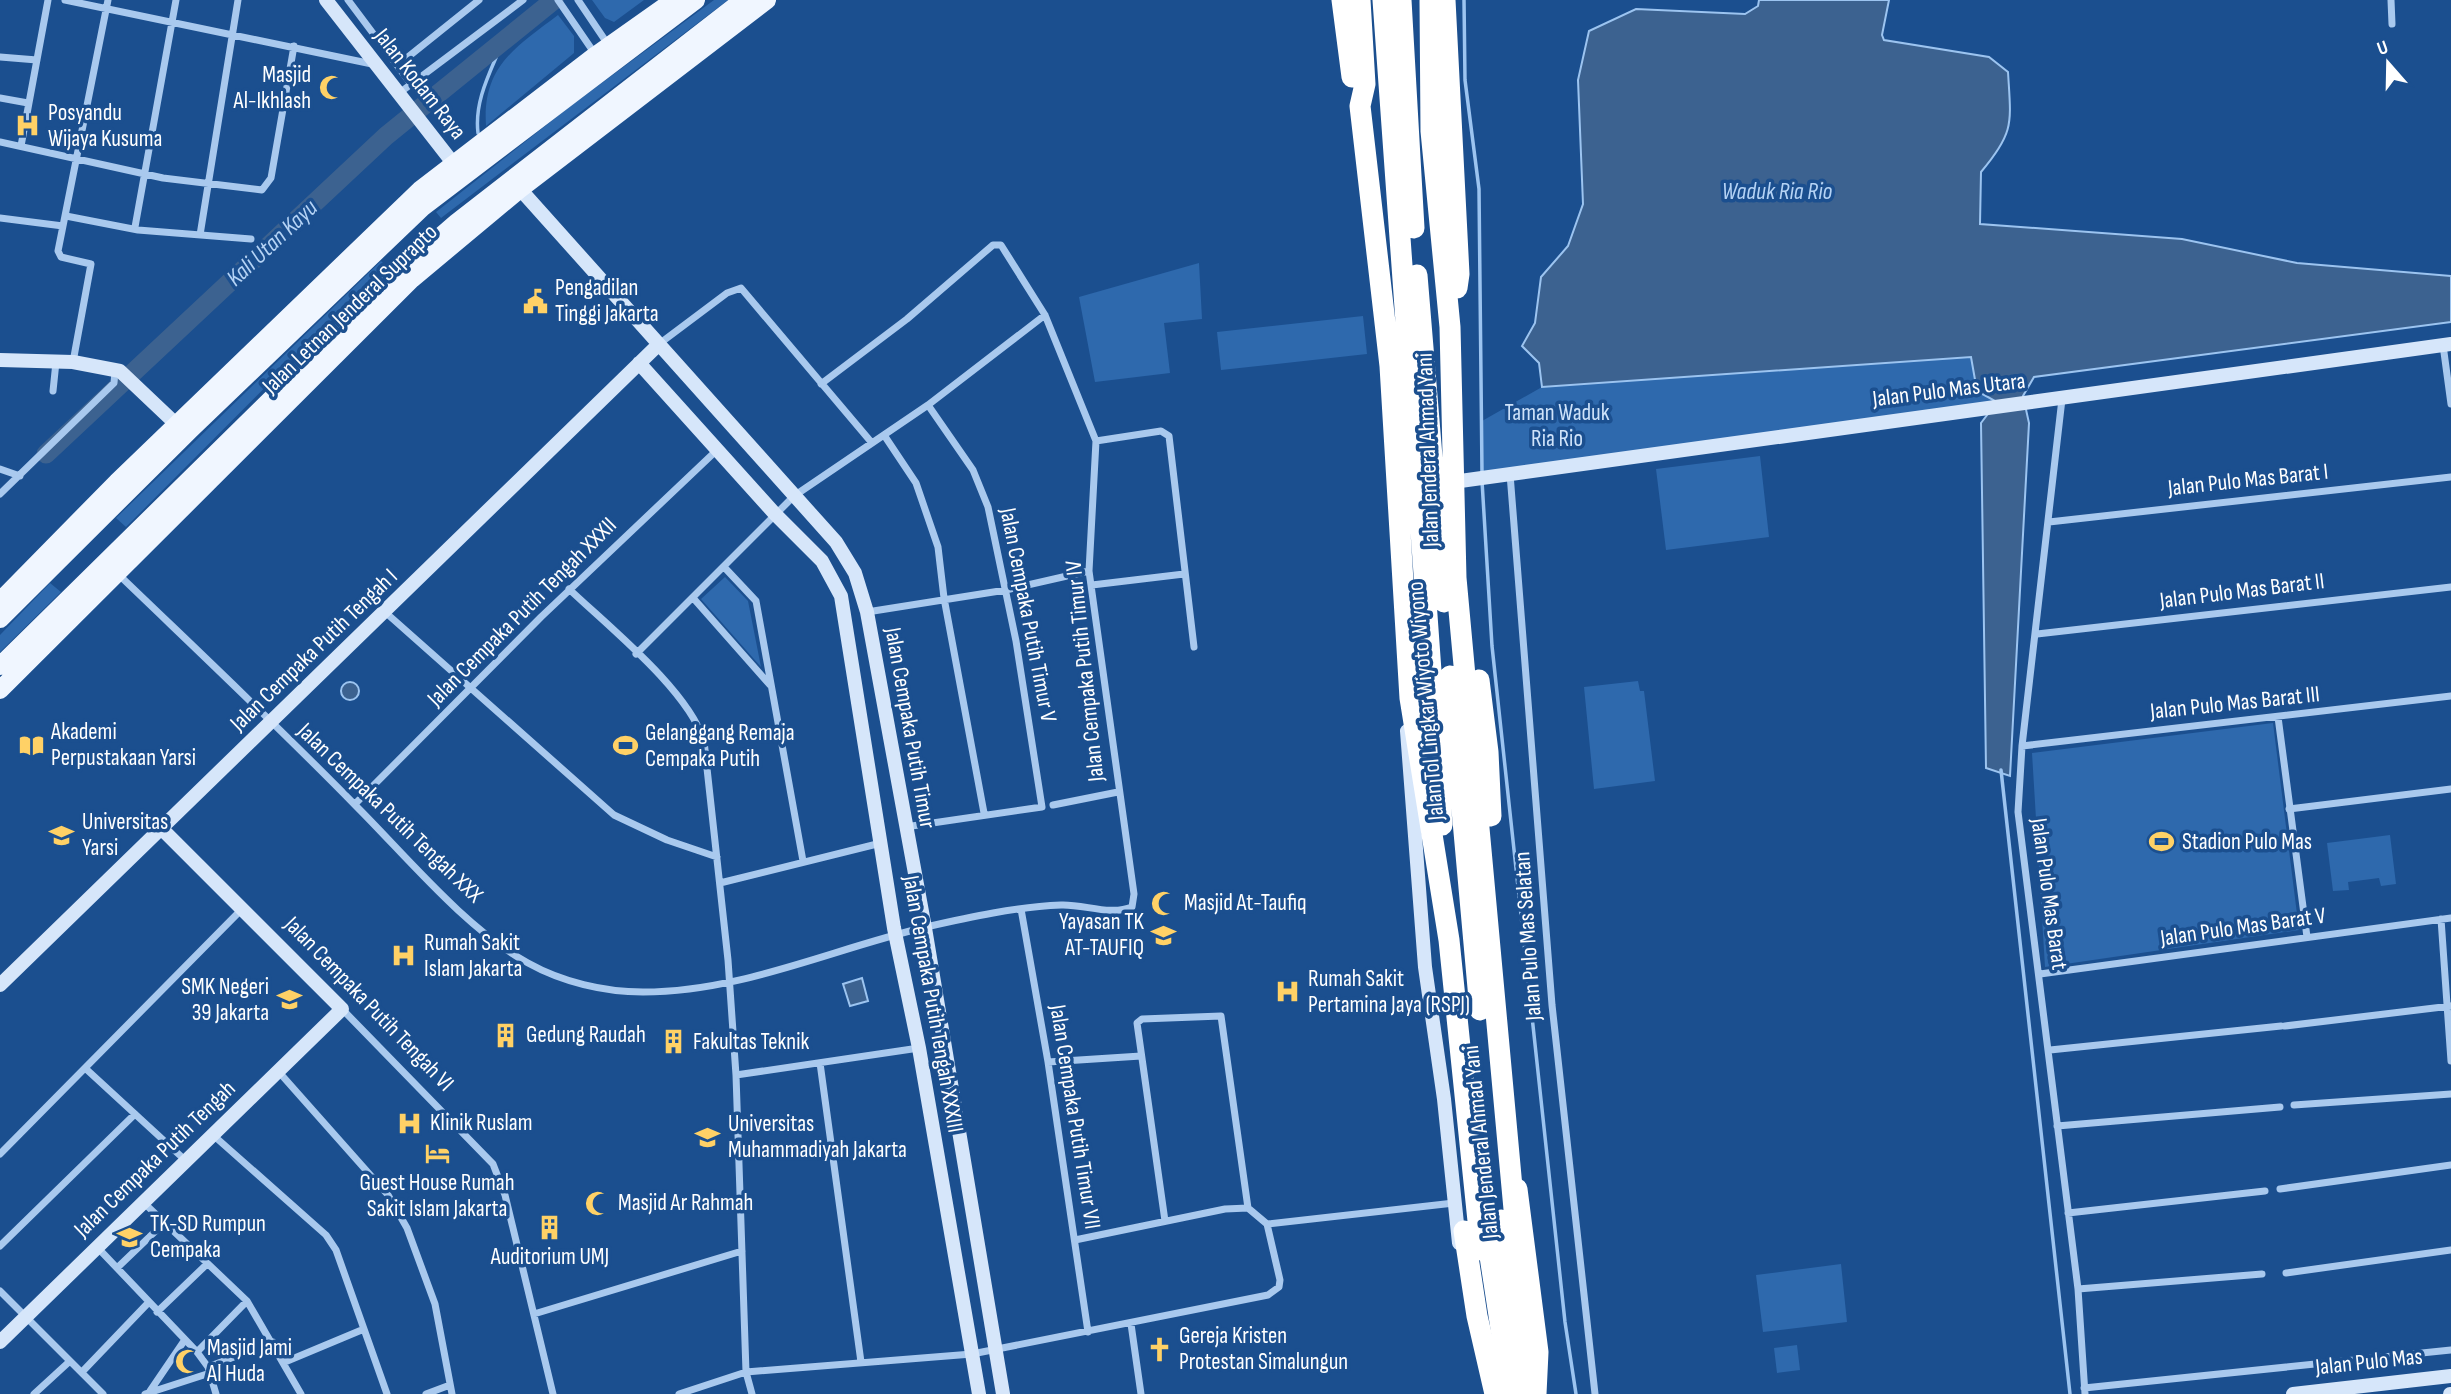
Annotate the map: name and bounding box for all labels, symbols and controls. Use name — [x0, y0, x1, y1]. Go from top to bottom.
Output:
street label: Jalan Kodam Raya — [367, 22, 472, 145]
north arrow — [2353, 28, 2423, 98]
text: U — [2374, 36, 2391, 61]
place label: Masjid Al-Ikhlash — [233, 61, 311, 115]
mosque icon: Masjid Al-Ikhlash — [317, 74, 345, 102]
place label: Posyandu Wijaya Kusuma — [48, 99, 162, 153]
hospital icon: Posyandu Wijaya Kusuma — [14, 112, 42, 140]
water label: Waduk Ria Rio — [1722, 177, 1833, 206]
water label: Kali Utan Kayu — [220, 193, 324, 292]
street label: Jalan Letnan Jenderal Suprapto — [256, 218, 443, 401]
place label: Pengadilan Tinggi Jakarta — [555, 274, 659, 328]
public building icon: Pengadilan Tinggi Jakarta — [521, 287, 549, 315]
street label: Jalan Jenderal Ahmad Yani — [1411, 352, 1445, 549]
street label: Jalan Pulo Mas Utara — [1870, 367, 2027, 413]
park label: Taman Waduk Ria Rio — [1505, 399, 1610, 453]
street label: Jalan Pulo Mas Barat I — [2165, 458, 2330, 502]
street label: Jalan Cempaka Putih Timur V — [993, 505, 1063, 725]
street label: Jalan Cempaka Putih Tengah XXXII — [421, 512, 622, 713]
street label: Jalan Cempaka Putih Timur IV — [1059, 558, 1111, 784]
street label: Jalan Cempaka Putih Tengah I — [224, 563, 403, 738]
street label: Jalan Pulo Mas Barat II — [2157, 567, 2326, 615]
street label: Jalan Tol Lingkar Wiyoto Wiyono — [1402, 580, 1450, 823]
street label: Jalan Cempaka Putih Timur — [878, 624, 942, 831]
street label: Jalan Pulo Mas Barat III — [2148, 680, 2321, 726]
street label: Jalan Cempaka Putih Tengah XXX — [291, 717, 489, 909]
place label: Akademi Perpustakaan Yarsi — [50, 718, 196, 772]
place label: Gelanggang Remaja Cempaka Putih — [645, 719, 795, 773]
library icon: Akademi Perpustakaan Yarsi — [17, 731, 45, 759]
sports icon: Gelanggang Remaja Cempaka Putih — [611, 732, 639, 760]
place label: Universitas Yarsi — [82, 808, 168, 862]
street label: Jalan Pulo Mas Barat — [2024, 815, 2073, 972]
school or university icon: Universitas Yarsi — [48, 821, 76, 849]
sports icon: Stadion Pulo Mas — [2148, 828, 2176, 856]
place label: Stadion Pulo Mas — [2182, 828, 2312, 856]
street label: Jalan Pulo Mas Selatan — [1508, 851, 1548, 1022]
street label: Jalan Cempaka Putih Tengah XXXIII — [896, 872, 969, 1135]
mosque icon: Masjid At-Taufiq — [1150, 889, 1178, 917]
place label: Masjid At-Taufiq — [1184, 889, 1307, 917]
street label: Jalan Pulo Mas Barat V — [2158, 901, 2328, 953]
place label: Yayasan TK AT-TAUFIQ — [1059, 908, 1145, 962]
street label: Jalan Cempaka Putih Tengah VI — [278, 910, 460, 1097]
school or university icon: Yayasan TK AT-TAUFIQ — [1150, 921, 1178, 949]
place label: Rumah Sakit Islam Jakarta — [424, 929, 522, 983]
hospital icon: Rumah Sakit Islam Jakarta — [390, 942, 418, 970]
place label: Rumah Sakit Pertamina Jaya (RSPJ) — [1308, 965, 1470, 1019]
place label: SMK Negeri 39 Jakarta — [181, 973, 269, 1027]
hospital icon: Rumah Sakit Pertamina Jaya (RSPJ) — [1274, 978, 1302, 1006]
school or university icon: SMK Negeri 39 Jakarta — [275, 986, 303, 1014]
street label: Jalan Cempaka Putih Timur VII — [1043, 1002, 1107, 1231]
building icon: Gedung Raudah — [492, 1021, 520, 1049]
place label: Gedung Raudah — [526, 1021, 646, 1049]
building icon: Fakultas Teknik — [659, 1028, 687, 1056]
place label: Fakultas Teknik — [693, 1028, 809, 1056]
street label: Jalan Jenderal Ahmad Yani — [1457, 1044, 1505, 1241]
street label: Jalan Cempaka Putih Tengah — [68, 1075, 241, 1244]
hospital icon: Klinik Ruslam — [396, 1109, 424, 1137]
place label: Klinik Ruslam — [430, 1109, 532, 1137]
place label: Universitas Muhammadiyah Jakarta — [728, 1110, 907, 1164]
school or university icon: Universitas Muhammadiyah Jakarta — [694, 1123, 722, 1151]
hotel icon: Guest House Rumah Sakit Islam Jakarta — [423, 1139, 451, 1167]
place label: Guest House Rumah Sakit Islam Jakarta — [359, 1169, 515, 1223]
mosque icon: Masjid Ar Rahmah — [584, 1189, 612, 1217]
place label: Masjid Ar Rahmah — [618, 1189, 753, 1217]
place label: TK-SD Rumpun Cempaka — [150, 1210, 266, 1264]
building icon: Auditorium UMJ — [536, 1213, 564, 1241]
school or university icon: TK-SD Rumpun Cempaka — [116, 1223, 144, 1251]
place label: Auditorium UMJ — [490, 1243, 609, 1271]
place label: Gereja Kristen Protestan Simalungun — [1179, 1322, 1348, 1376]
place label: Masjid Jami Al Huda — [206, 1334, 292, 1388]
church icon: Gereja Kristen Protestan Simalungun — [1145, 1335, 1173, 1363]
street label: Jalan Pulo Mas — [2313, 1342, 2424, 1382]
mosque icon: Masjid Jami Al Huda — [173, 1347, 201, 1375]

